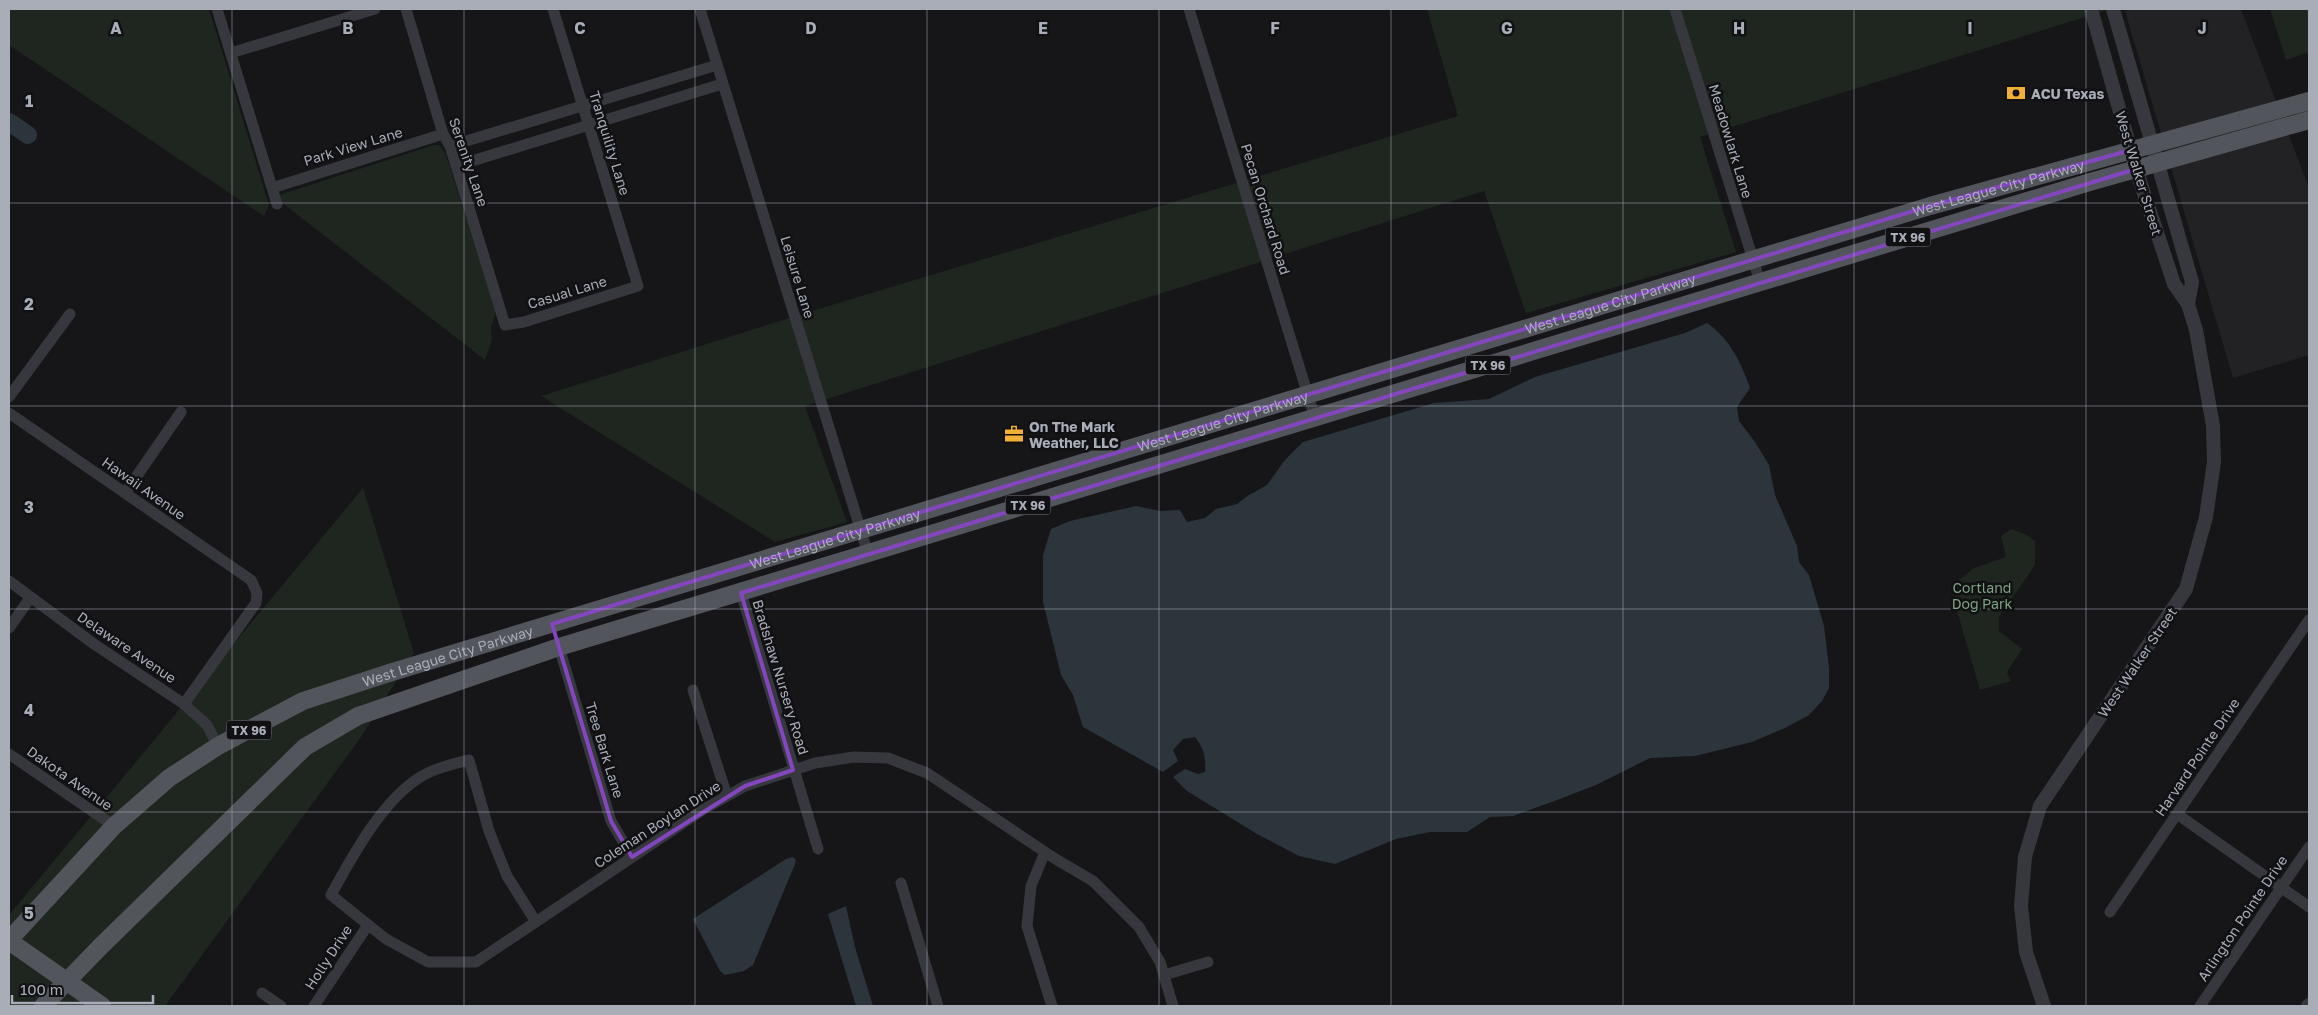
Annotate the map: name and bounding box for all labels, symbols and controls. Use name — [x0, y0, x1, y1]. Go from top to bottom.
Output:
text: A — [110, 18, 122, 38]
text: B — [342, 18, 354, 38]
text: C — [574, 18, 586, 38]
text: D — [805, 18, 817, 38]
text: E — [1038, 18, 1048, 38]
text: F — [1270, 18, 1280, 38]
text: G — [1501, 18, 1513, 38]
text: H — [1733, 18, 1745, 38]
text: I — [1967, 18, 1973, 38]
text: J — [2197, 18, 2207, 38]
street label: Meadowlark Lane — [1706, 82, 1756, 200]
bank icon: ACU Texas — [2005, 82, 2027, 104]
place label: ACU Texas — [2031, 85, 2104, 102]
street label: Tranquility Lane — [586, 89, 634, 197]
text: 1 — [25, 91, 33, 111]
street label: West Walker Street — [2112, 109, 2166, 237]
street label: Serenity Lane — [446, 115, 492, 209]
street label: Park View Lane — [301, 123, 405, 169]
street label: Pecan Orchard Road — [1238, 141, 1294, 277]
street label: West League City Parkway — [1910, 155, 2086, 219]
road number: TX 96 — [1886, 228, 1930, 246]
street label: Leisure Lane — [777, 234, 819, 320]
street label: West League City Parkway — [1523, 269, 1698, 337]
street label: Casual Lane — [525, 272, 609, 312]
text: 2 — [24, 294, 34, 314]
road number: TX 96 — [1466, 356, 1510, 374]
street label: West League City Parkway — [1135, 386, 1310, 454]
place label: On The Mark Weather, LLC — [1029, 418, 1119, 451]
office icon: On The Mark Weather, LLC — [1003, 423, 1025, 445]
street label: Hawaii Avenue — [99, 453, 189, 523]
road number: TX 96 — [1006, 496, 1050, 514]
text: 3 — [24, 497, 34, 517]
street label: West League City Parkway — [747, 504, 923, 572]
park label: Cortland Dog Park — [1952, 579, 2012, 612]
street label: Bradshaw Nursery Road — [749, 597, 813, 757]
street label: West Walker Street — [2094, 604, 2180, 720]
street label: Delaware Avenue — [74, 608, 180, 686]
street label: West League City Parkway — [360, 621, 535, 690]
street label: Harvard Pointe Drive — [2151, 695, 2243, 819]
text: 4 — [24, 700, 34, 720]
street label: Tree Bark Lane — [582, 700, 628, 800]
road number: TX 96 — [226, 720, 272, 740]
street label: Dakota Avenue — [24, 742, 116, 814]
street label: Coleman Boylan Drive — [591, 777, 723, 871]
street label: Arlington Pointe Drive — [2194, 852, 2290, 984]
text: 5 — [24, 903, 34, 923]
street label: Holly Drive — [301, 921, 355, 993]
scale bar — [12, 972, 154, 1004]
text: 100 m — [20, 980, 63, 998]

